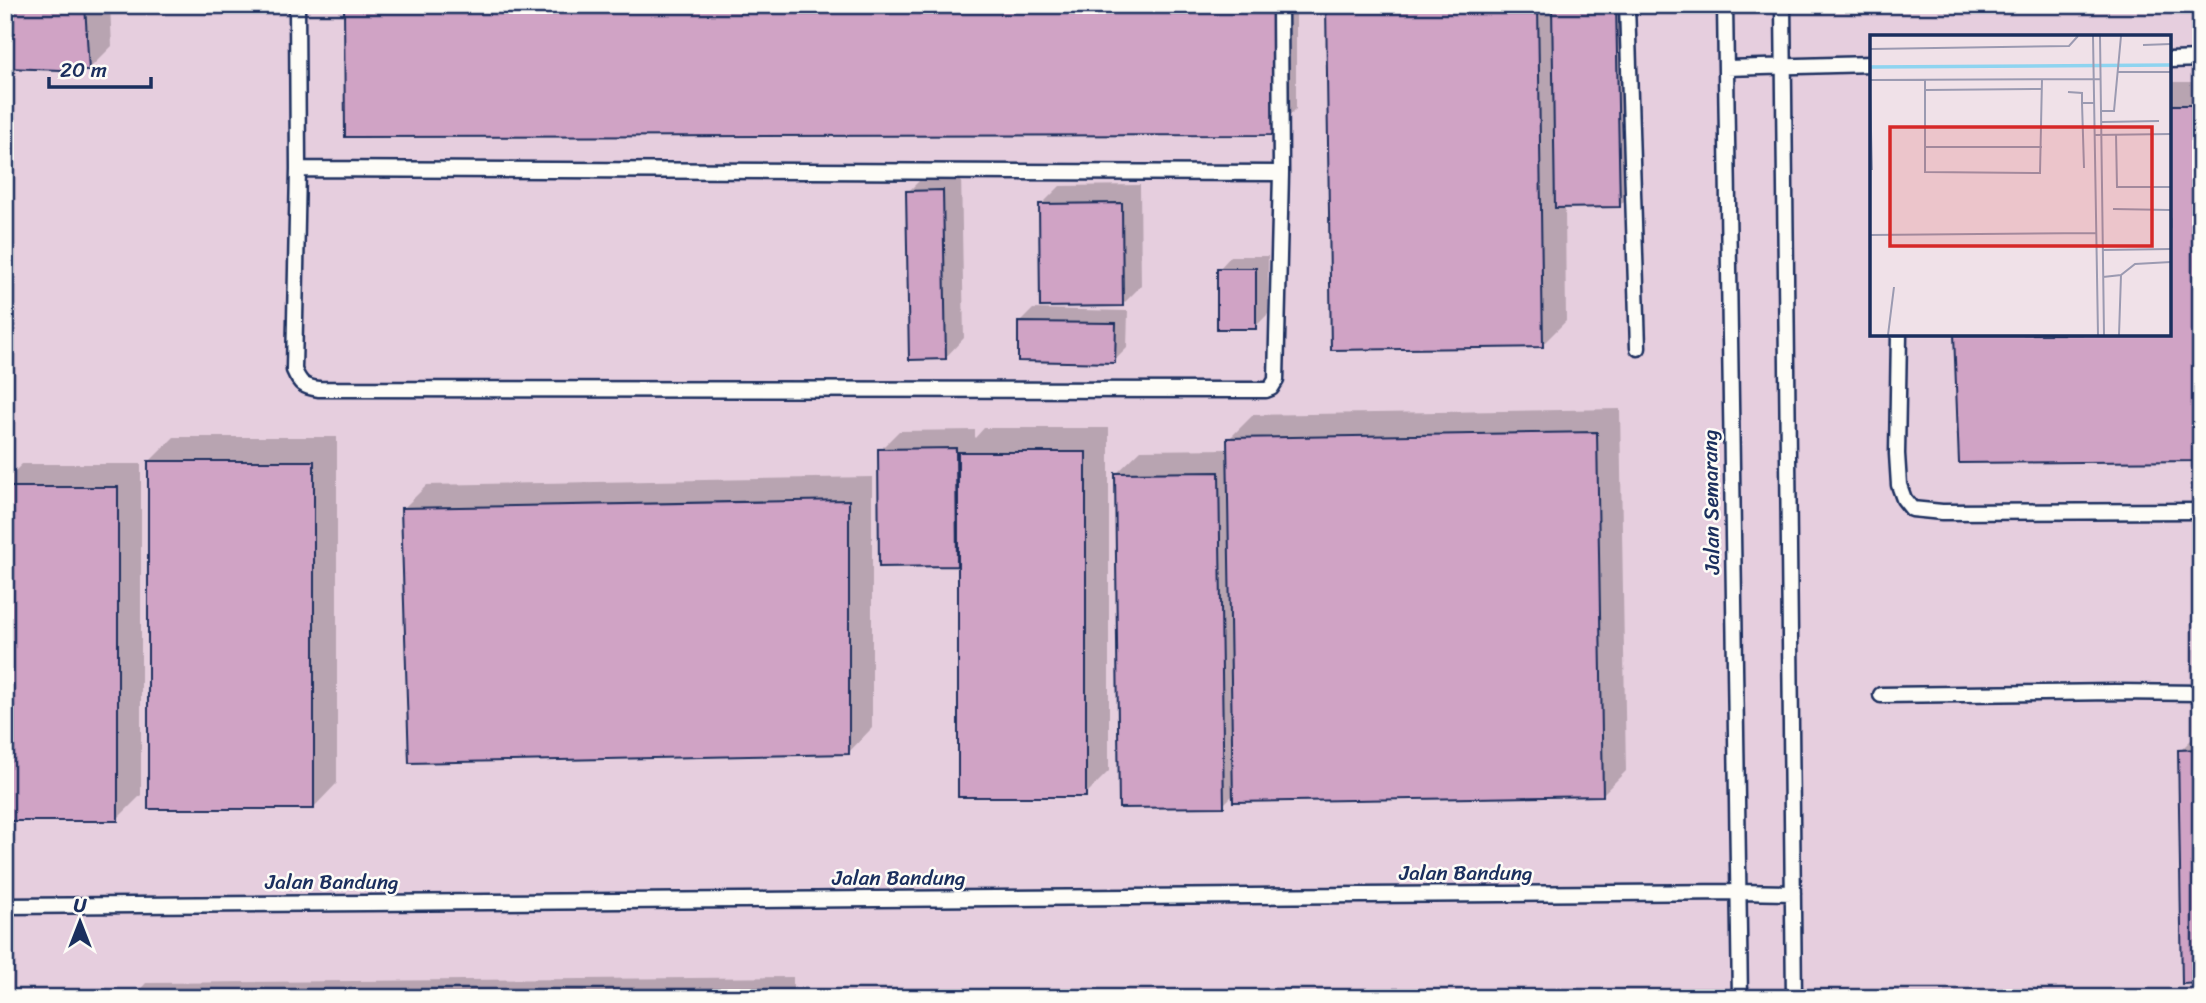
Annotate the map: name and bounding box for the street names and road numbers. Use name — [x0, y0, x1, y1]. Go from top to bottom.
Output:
street label: Jalan Semarang — [1691, 429, 1731, 576]
street label: Jalan Bandung — [1398, 854, 1533, 892]
street label: Jalan Bandung — [831, 859, 966, 897]
street label: Jalan Bandung — [264, 863, 399, 901]

